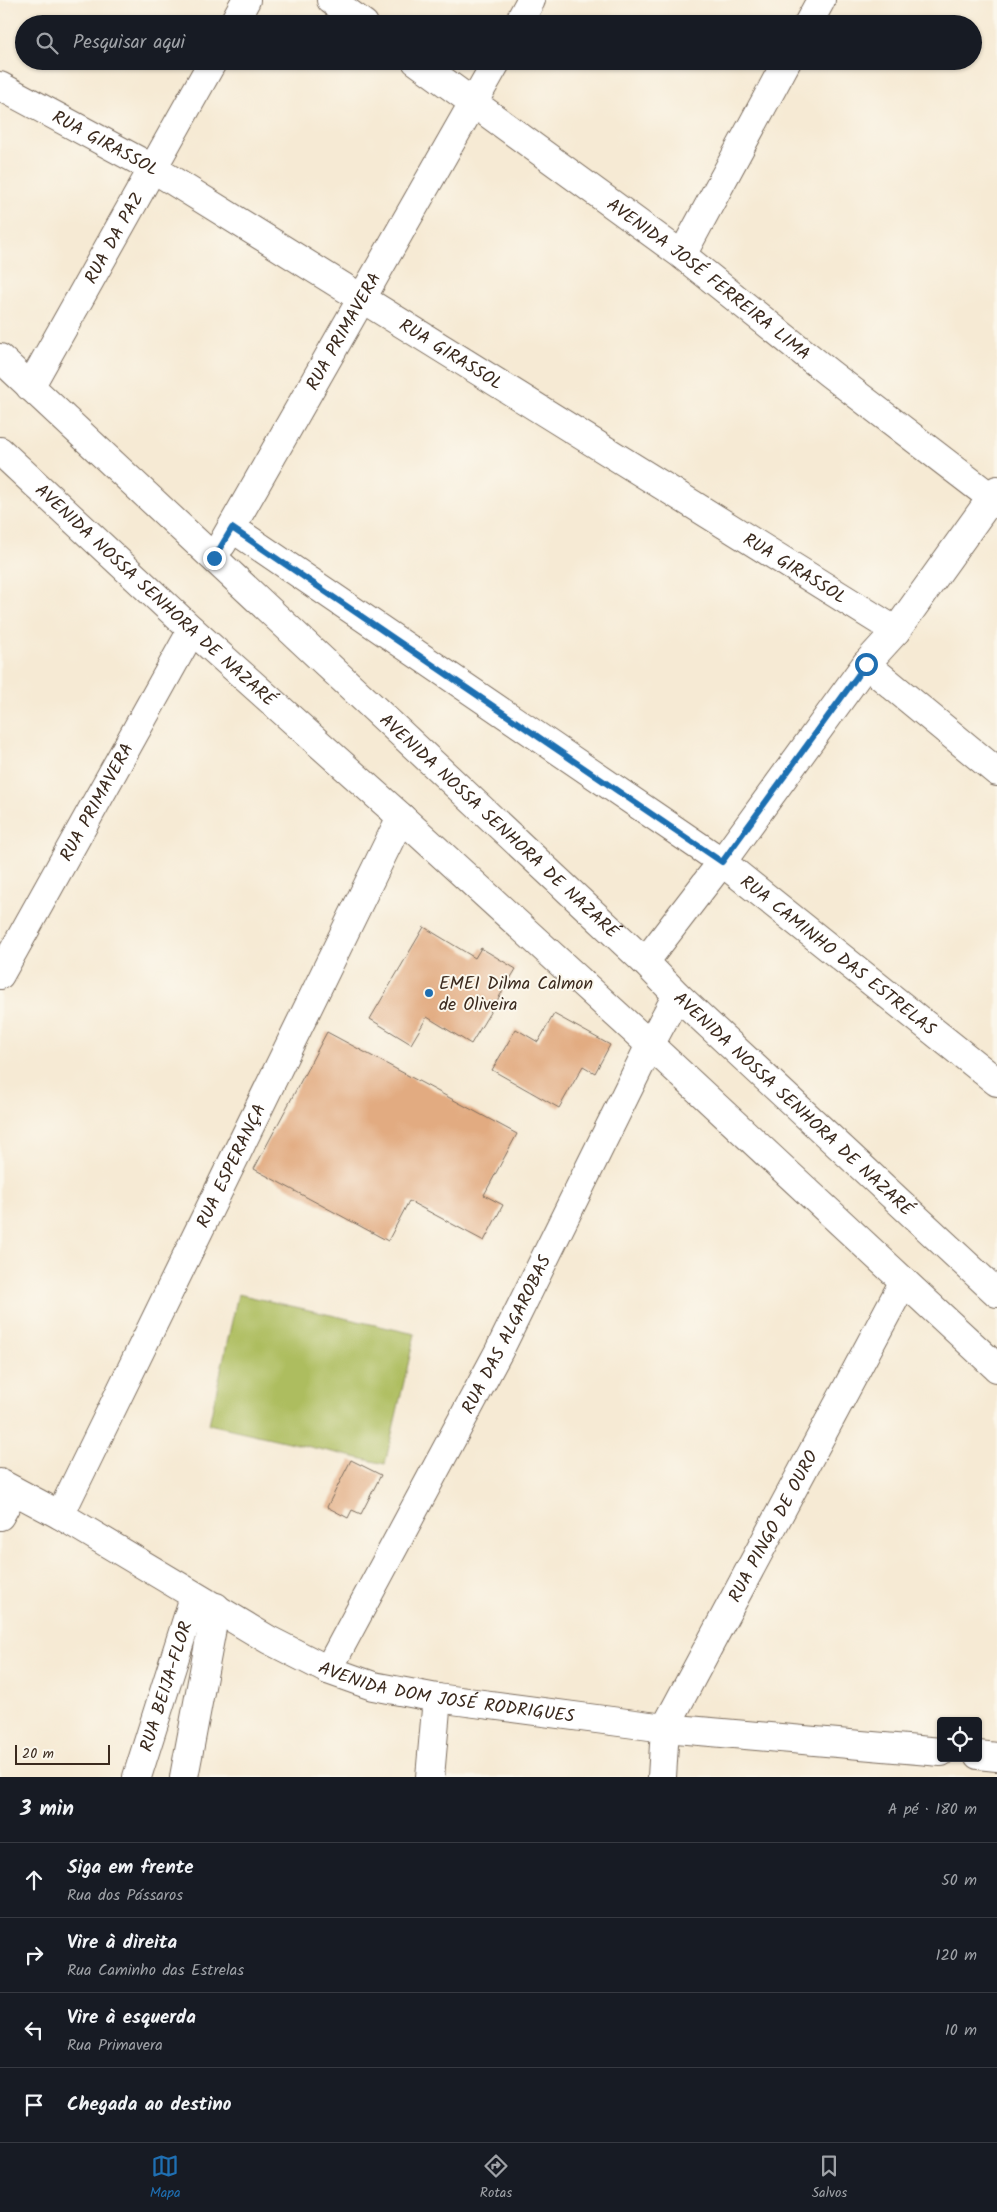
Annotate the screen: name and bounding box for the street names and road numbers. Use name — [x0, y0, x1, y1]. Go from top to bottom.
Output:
street label: RUA GIRASSOL — [46, 104, 164, 185]
street label: RUA DA PAZ — [78, 187, 152, 290]
street label: AVENIDA JOSÉ FERREIRA LIMA — [600, 191, 816, 369]
street label: RUA PRIMAVERA — [299, 267, 390, 396]
street label: RUA GIRASSOL — [393, 312, 508, 399]
street label: AVENIDA NOSSA SENHORA DE NAZARÉ — [28, 477, 282, 715]
street label: RUA GIRASSOL — [737, 526, 852, 613]
street label: AVENIDA NOSSA SENHORA DE NAZARÉ — [372, 707, 625, 947]
street label: RUA PRIMAVERA — [53, 738, 142, 867]
street label: RUA CAMINHO DAS ESTRELAS — [733, 869, 942, 1044]
street label: AVENIDA NOSSA SENHORA DE NAZARÉ — [666, 985, 920, 1224]
street label: RUA ESPERANÇA — [189, 1099, 275, 1233]
street label: RUA DAS ALGAROBAS — [455, 1250, 560, 1420]
street label: RUA PINGO DE OURO — [722, 1445, 827, 1608]
street label: RUA BEIJA-FLOR — [133, 1618, 201, 1756]
street label: AVENIDA DOM JOSÉ RODRIGUES — [313, 1654, 577, 1732]

